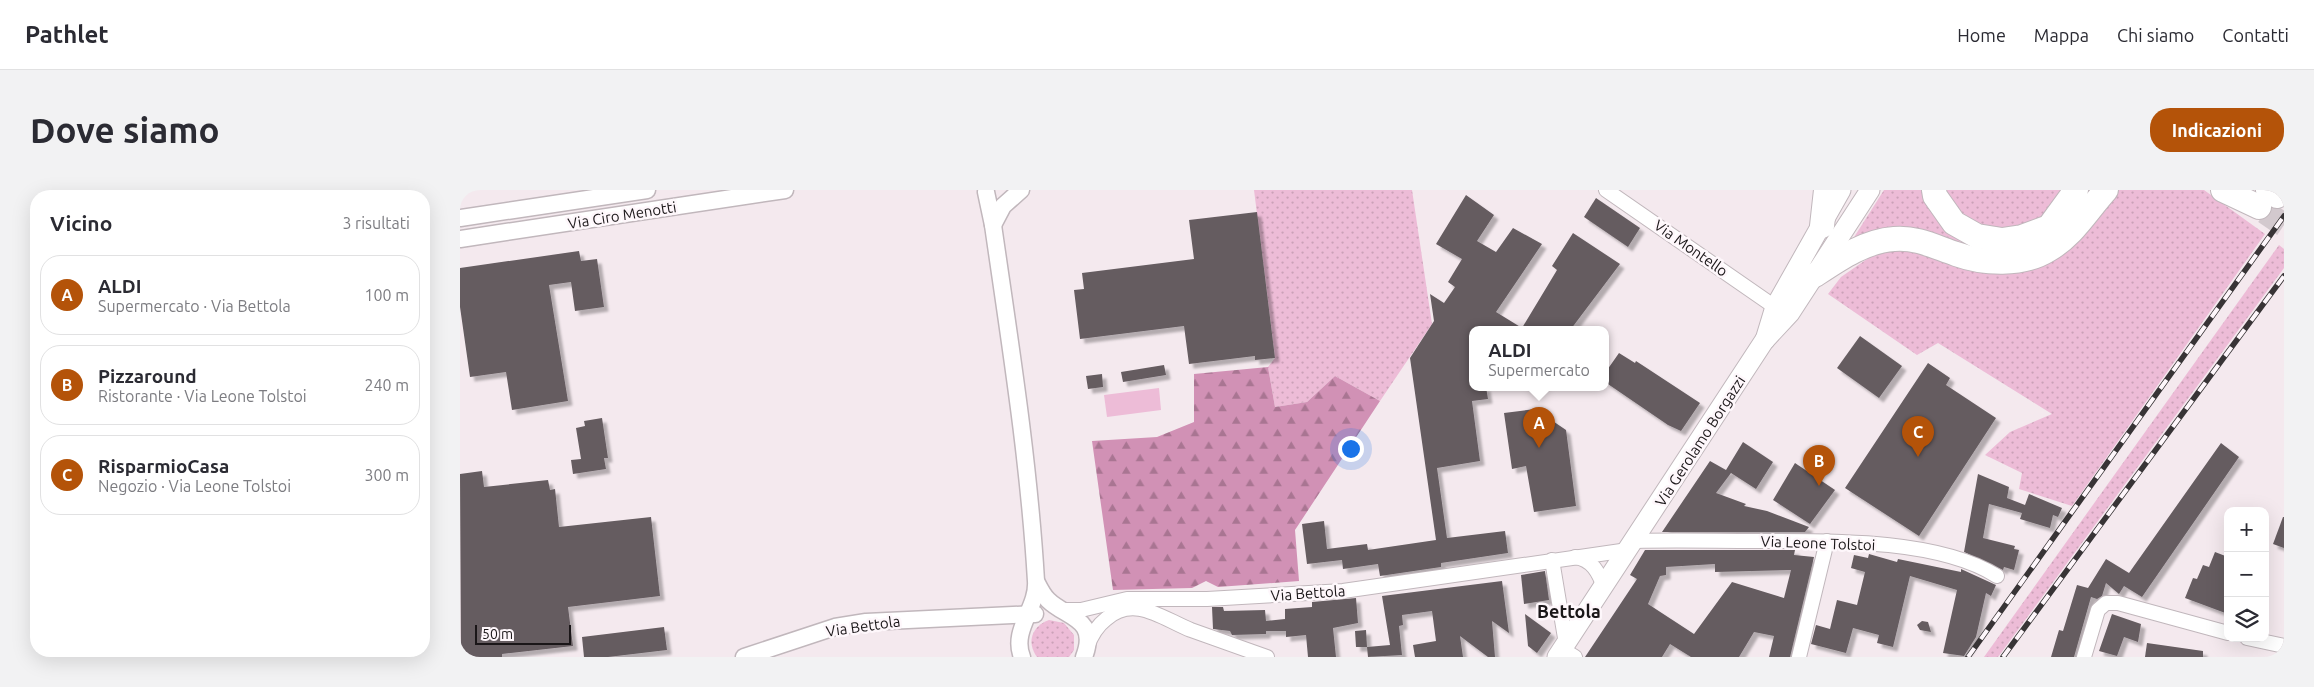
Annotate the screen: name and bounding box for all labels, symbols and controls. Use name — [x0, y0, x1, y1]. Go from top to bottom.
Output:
text: Pathlet — [25, 21, 109, 48]
text: Home — [1957, 25, 2006, 45]
text: Mappa — [2034, 25, 2089, 45]
text: Chi siamo — [2117, 25, 2194, 45]
text: Contatti — [2222, 25, 2289, 45]
button: Indicazioni — [2150, 108, 2284, 152]
text: Dove siamo — [30, 110, 220, 150]
street label: Via Ciro Menotti — [567, 198, 677, 232]
text: Vicino — [50, 211, 112, 235]
text: 3 risultati — [342, 214, 410, 232]
street label: Via Montello — [1651, 216, 1731, 280]
text: ALDI — [98, 275, 141, 297]
text: A — [61, 286, 73, 304]
text: 100 m — [364, 286, 409, 304]
text: Supermercato · Via Bettola — [98, 297, 291, 315]
popup — [1469, 326, 1609, 391]
text: ALDI — [1488, 339, 1532, 361]
text: Supermercato — [1488, 361, 1590, 379]
text: Pizzaround — [98, 365, 197, 387]
street label: Via Gerolamo Borgazzi — [1651, 373, 1749, 509]
text: B — [62, 376, 72, 394]
text: 240 m — [364, 376, 409, 394]
text: Ristorante · Via Leone Tolstoi — [98, 387, 307, 405]
pin: A — [1523, 407, 1555, 448]
pin: C — [1902, 416, 1934, 457]
your location — [1338, 436, 1364, 462]
pin: B — [1803, 445, 1835, 486]
text: RisparmioCasa — [98, 455, 229, 477]
text: C — [62, 466, 72, 484]
text: 300 m — [364, 466, 409, 484]
text: Negozio · Via Leone Tolstoi — [98, 477, 291, 495]
map controls — [2224, 507, 2269, 642]
button: + — [2224, 507, 2269, 552]
street label: Via Leone Tolstoi — [1760, 533, 1876, 553]
button: − — [2224, 552, 2269, 597]
street label: Via Bettola — [1270, 582, 1346, 604]
button: layers — [2224, 597, 2269, 642]
district label: Bettola — [1537, 601, 1601, 621]
street label: Via Bettola — [825, 612, 901, 640]
scale bar — [475, 622, 571, 645]
text: 50 m — [482, 626, 513, 642]

